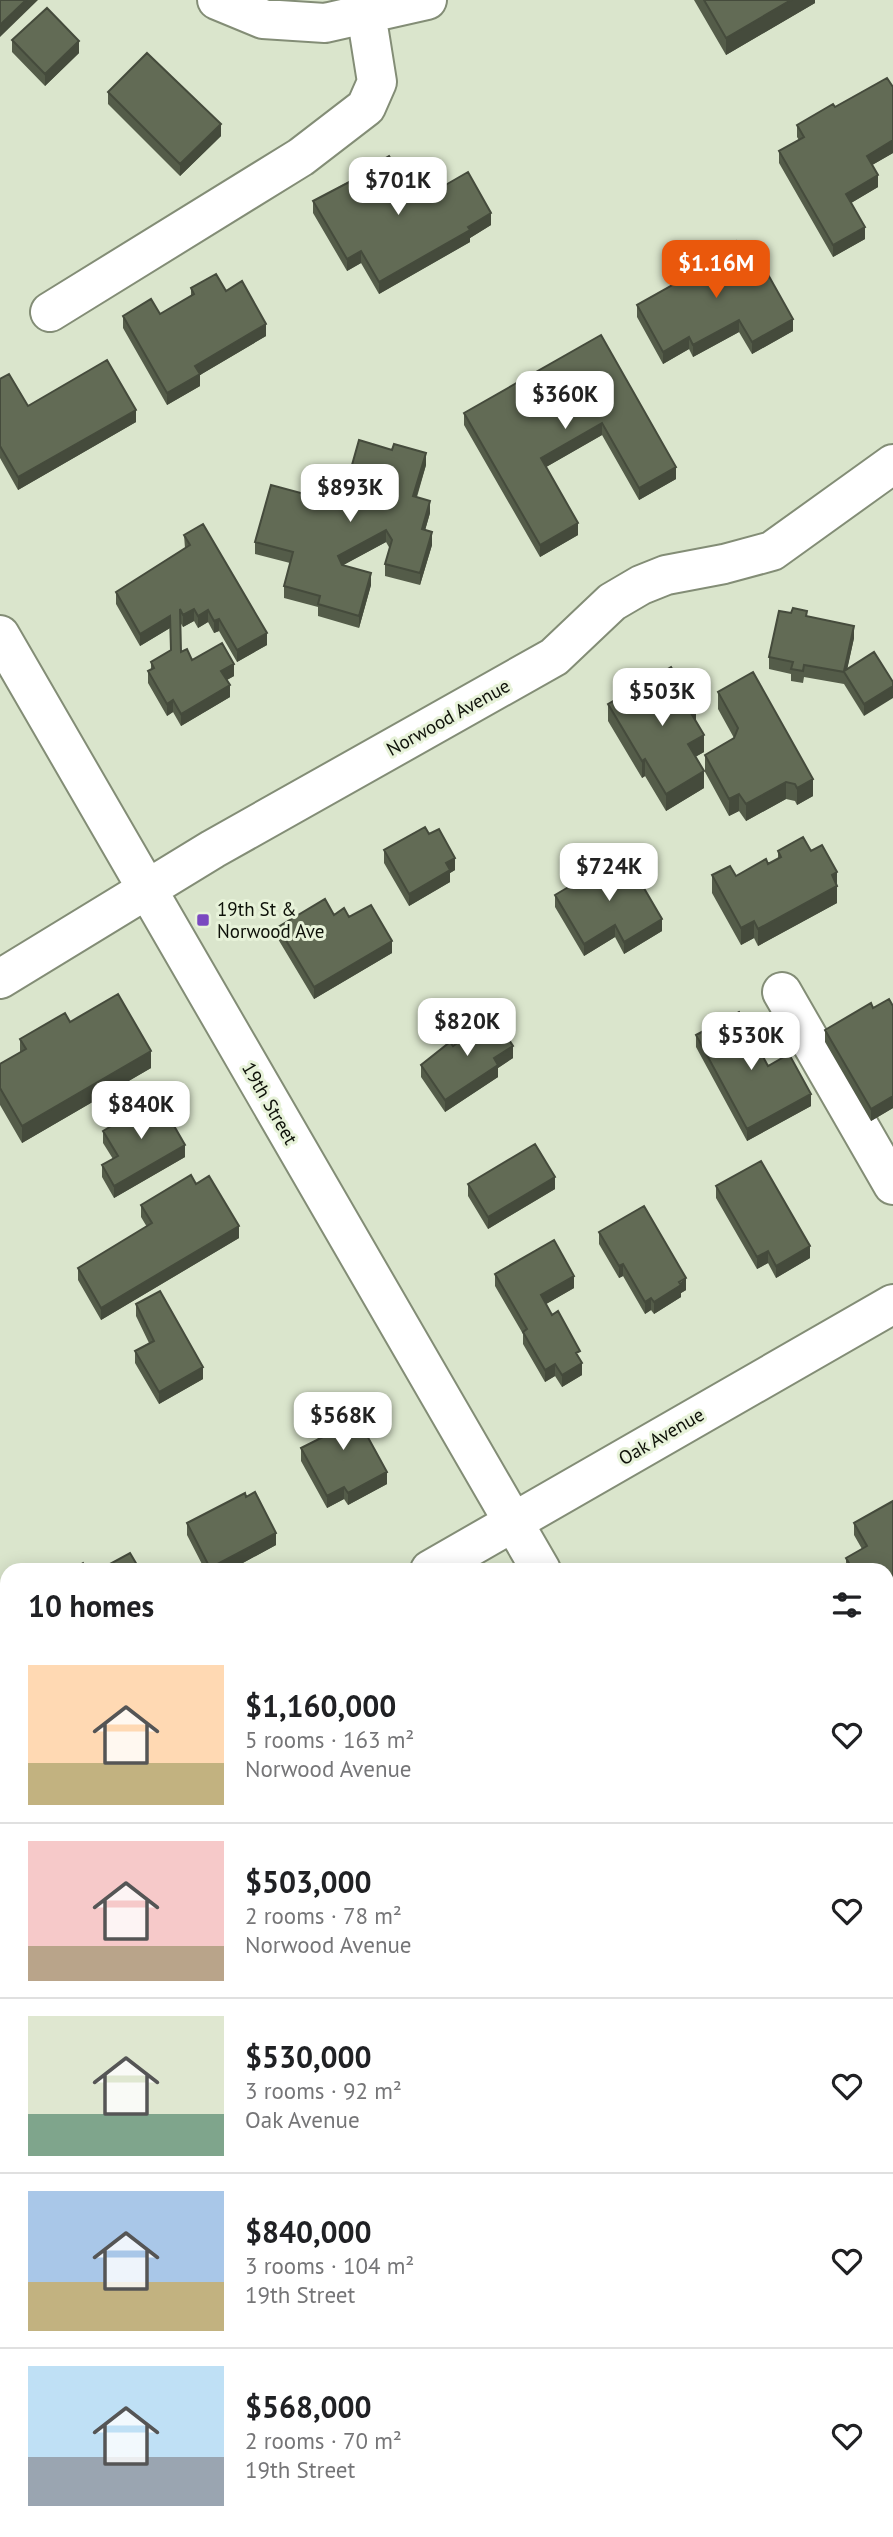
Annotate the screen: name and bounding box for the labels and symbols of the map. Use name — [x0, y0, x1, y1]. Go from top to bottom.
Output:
pin: $701K — [349, 158, 447, 217]
pin: $1.16M — [659, 240, 773, 300]
pin: $360K — [516, 372, 614, 431]
pin: $893K — [301, 464, 399, 524]
pin: $503K — [613, 668, 711, 728]
street label: Norwood Avenue — [382, 673, 514, 761]
pin: $724K — [560, 844, 658, 903]
place label: 19th St & Norwood Ave — [217, 897, 324, 943]
marker: 19th St & Norwood Ave — [195, 912, 211, 928]
pin: $820K — [418, 998, 516, 1058]
pin: $530K — [702, 1012, 800, 1072]
street label: 19th Street — [237, 1058, 303, 1149]
pin: $840K — [92, 1082, 190, 1141]
pin: $568K — [294, 1392, 392, 1452]
street label: Oak Avenue — [614, 1402, 708, 1470]

